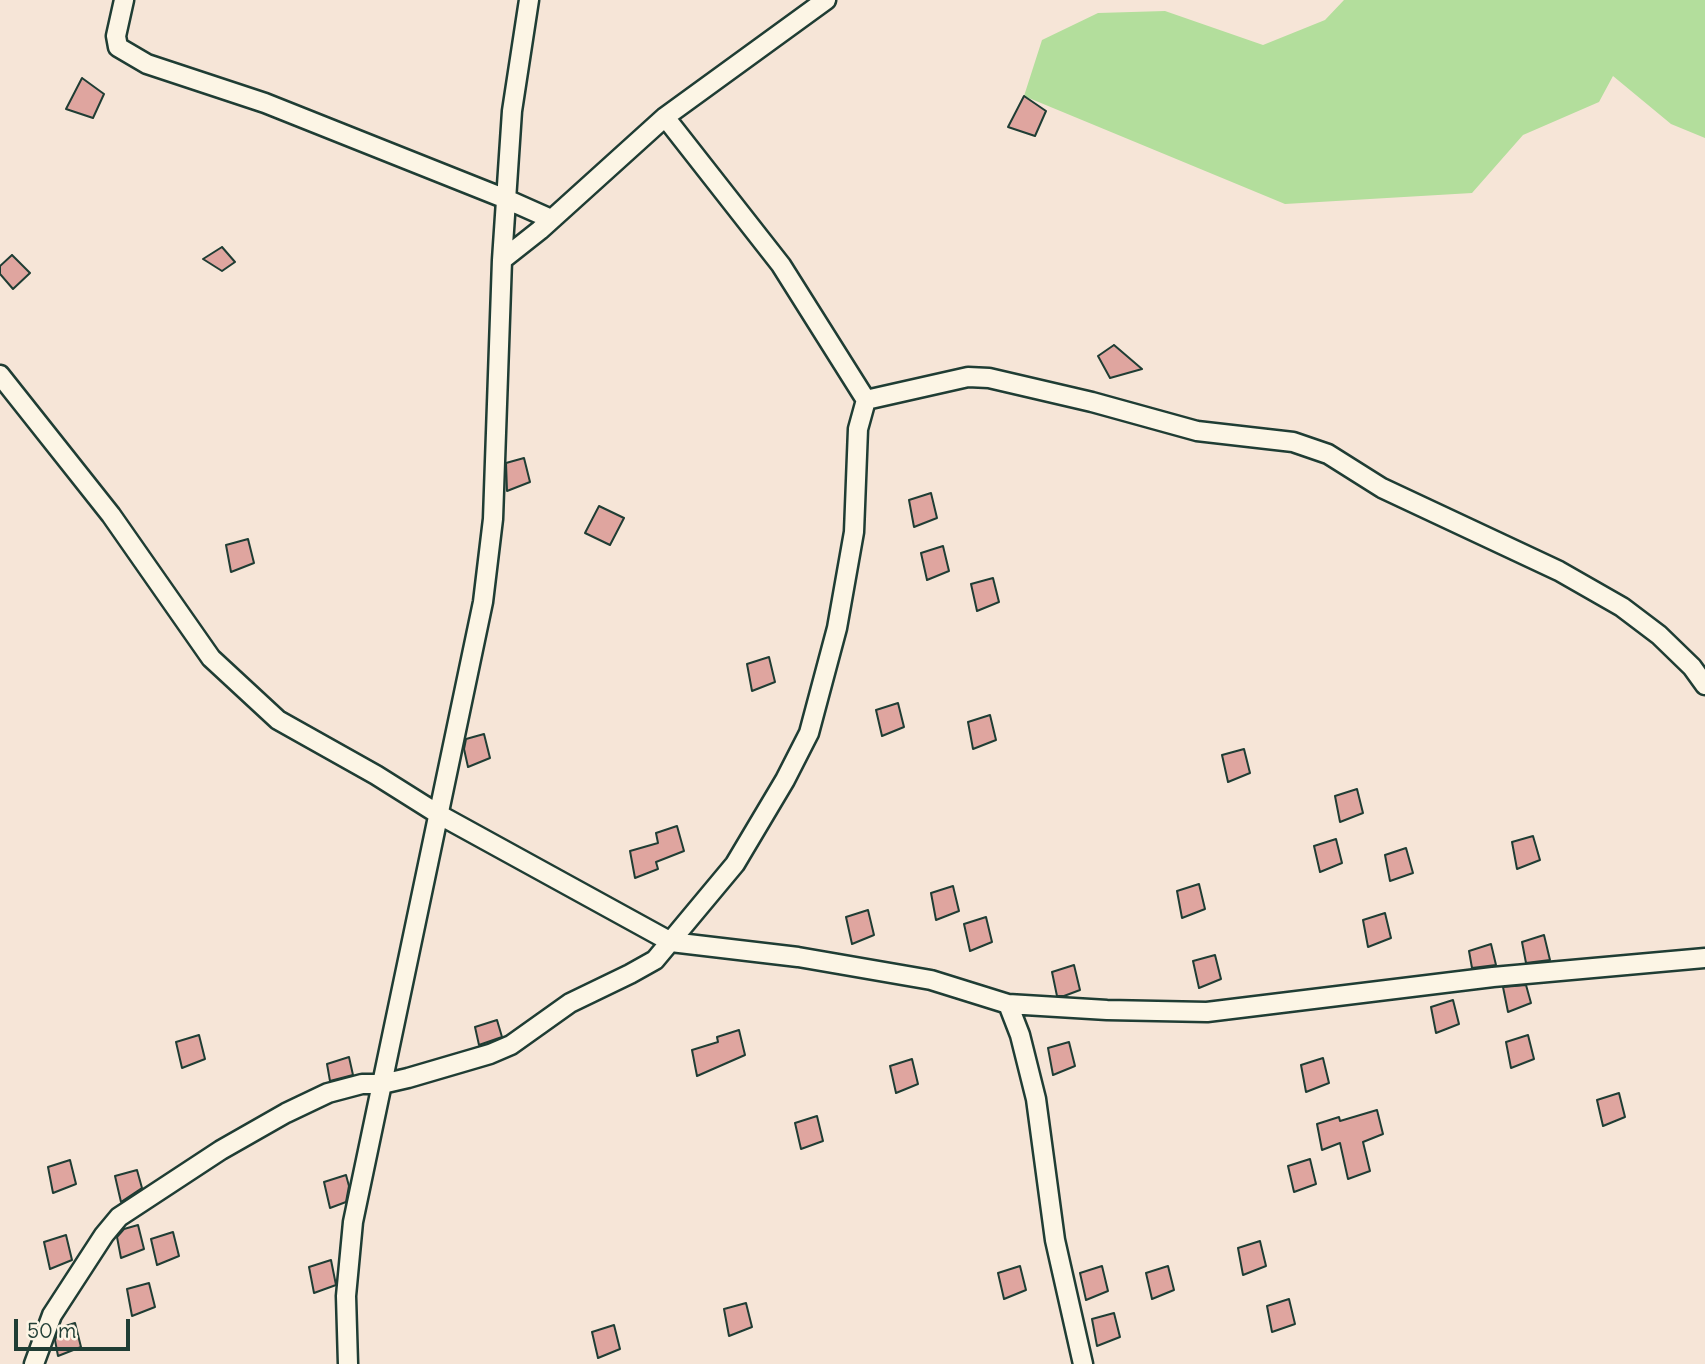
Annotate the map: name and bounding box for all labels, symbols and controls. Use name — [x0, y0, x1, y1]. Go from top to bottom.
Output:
scale bar — [18, 1304, 133, 1348]
text: 50 m — [27, 1317, 76, 1344]

